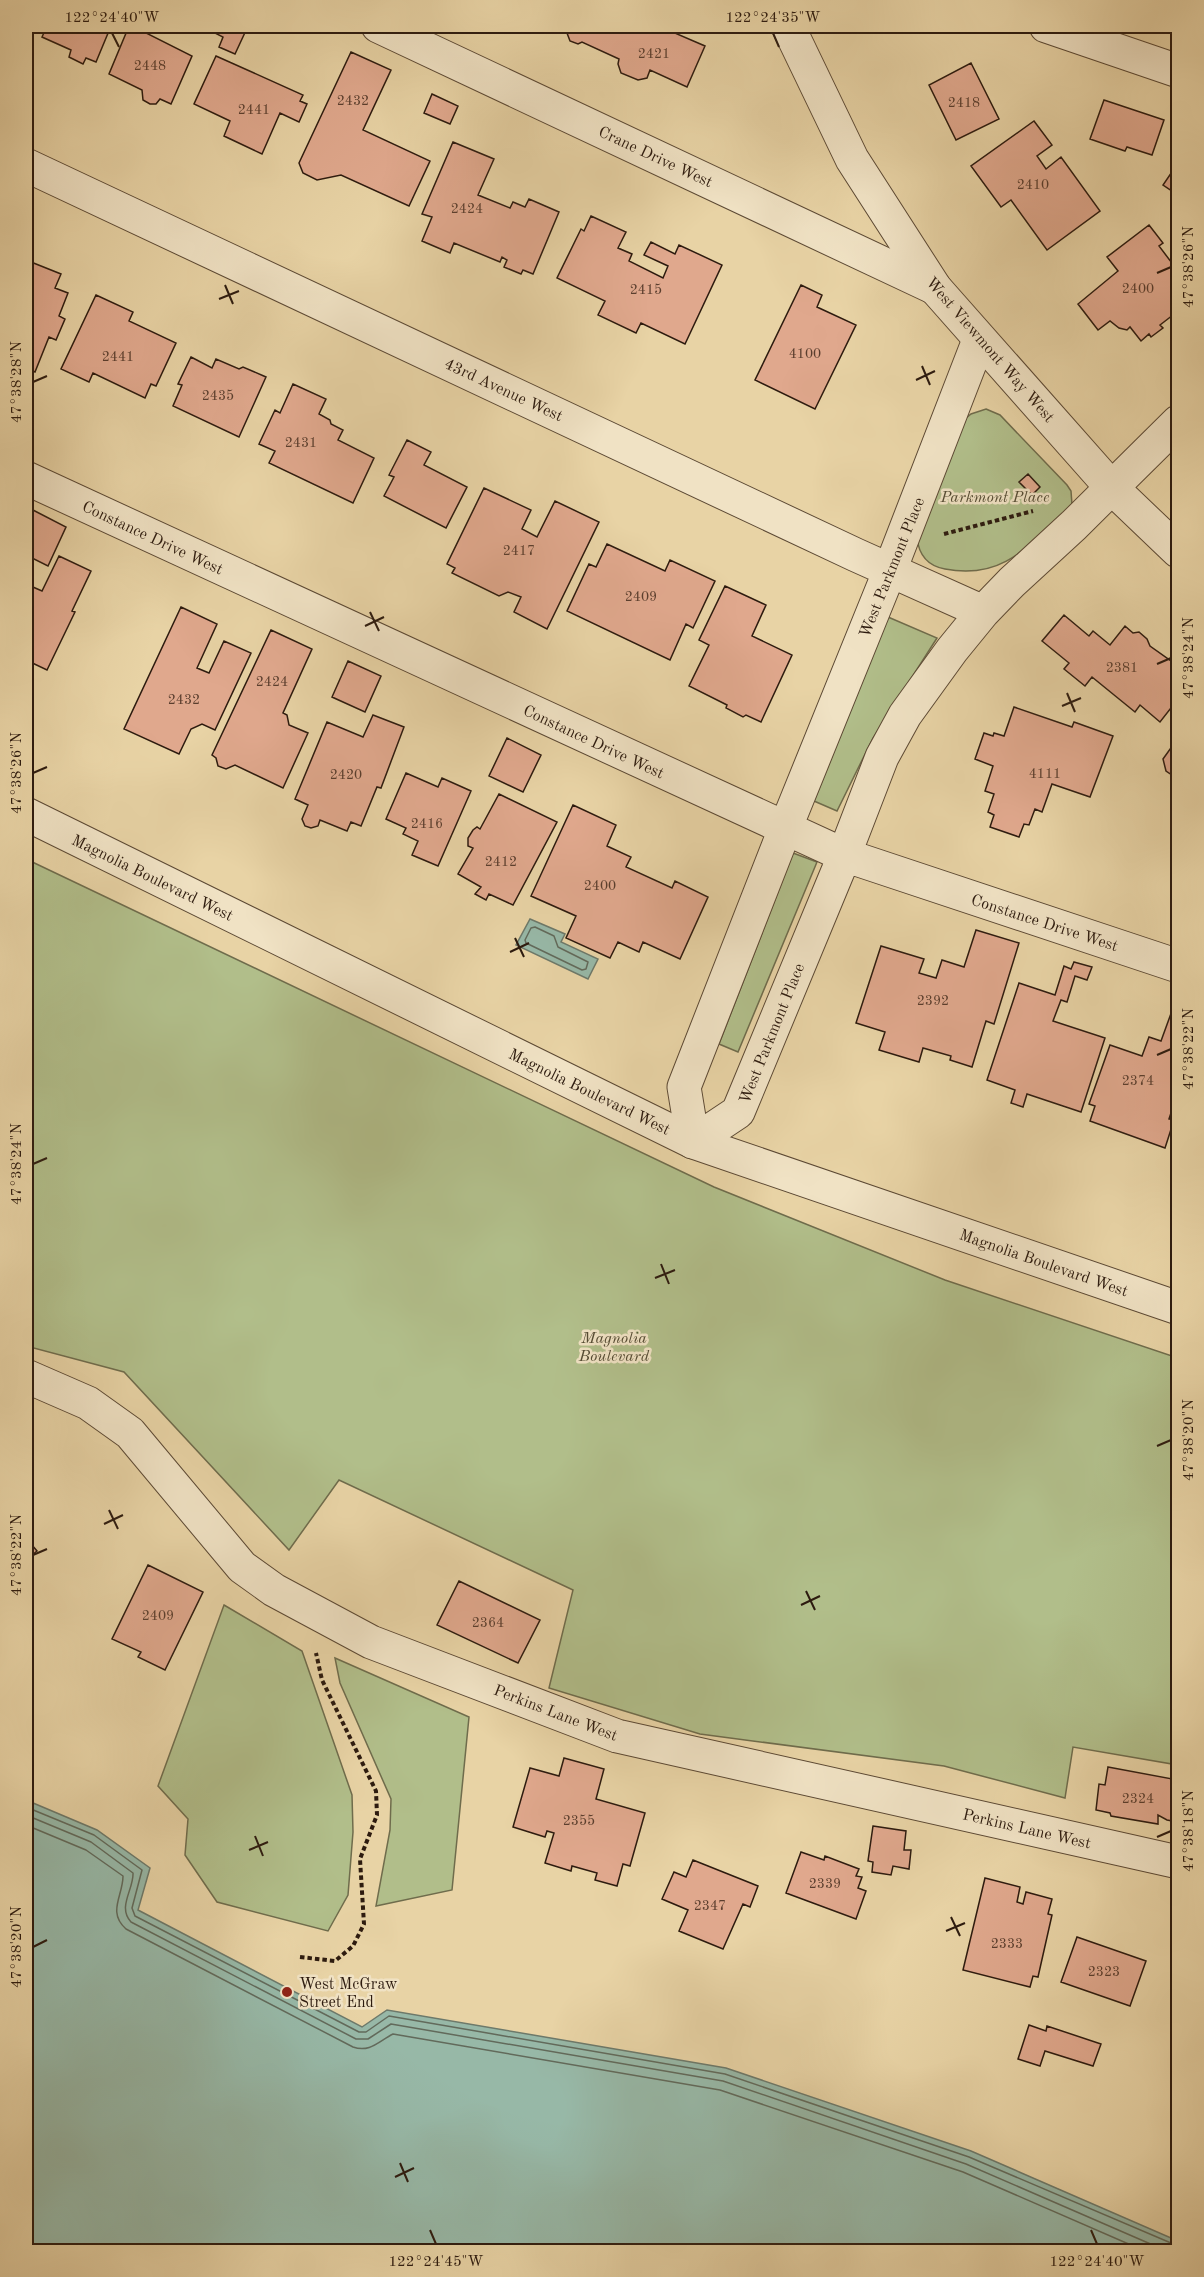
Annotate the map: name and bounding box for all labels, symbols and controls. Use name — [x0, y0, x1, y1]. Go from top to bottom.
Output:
text: 122°24'40"W — [64, 11, 160, 26]
text: 122°24'35"W — [725, 11, 821, 26]
house number: 2421 — [638, 47, 670, 61]
house number: 2448 — [134, 59, 166, 73]
house number: 2432 — [337, 94, 369, 108]
house number: 2418 — [948, 96, 980, 110]
house number: 2441 — [238, 103, 270, 117]
street label: Crane Drive West — [596, 124, 715, 191]
house number: 2410 — [1017, 178, 1049, 192]
house number: 2424 — [451, 202, 483, 216]
text: 47°38'26"N — [1182, 226, 1197, 308]
street label: West Viewmont Way West — [922, 275, 1057, 426]
house number: 2400 — [1122, 282, 1154, 296]
house number: 2415 — [630, 283, 662, 297]
text: 47°38'28"N — [10, 341, 25, 423]
house number: 4100 — [789, 347, 821, 361]
house number: 2441 — [102, 350, 134, 364]
street label: 43rd Avenue West — [441, 356, 565, 425]
house number: 2435 — [202, 389, 234, 403]
house number: 2431 — [285, 436, 317, 450]
park label: Parkmont Place — [939, 490, 1050, 506]
street label: West Parkmont Place — [857, 495, 928, 640]
street label: Constance Drive West — [79, 499, 225, 579]
house number: 2417 — [503, 544, 535, 558]
house number: 2409 — [625, 590, 657, 604]
text: 47°38'24"N — [1182, 617, 1197, 699]
house number: 2381 — [1106, 661, 1138, 675]
house number: 2424 — [256, 675, 288, 689]
house number: 2432 — [168, 693, 200, 707]
street label: Constance Drive West — [520, 703, 666, 783]
text: 47°38'26"N — [10, 732, 25, 814]
house number: 4111 — [1029, 767, 1061, 781]
house number: 2420 — [330, 768, 362, 782]
house number: 2416 — [411, 817, 443, 831]
street label: Magnolia Boulevard West — [69, 833, 236, 925]
house number: 2412 — [485, 855, 517, 869]
house number: 2400 — [584, 879, 616, 893]
street label: Constance Drive West — [969, 893, 1120, 955]
street label: West Parkmont Place — [737, 961, 808, 1106]
house number: 2392 — [917, 994, 949, 1008]
text: 47°38'22"N — [1182, 1008, 1197, 1090]
street label: Magnolia Boulevard West — [506, 1047, 673, 1139]
house number: 2374 — [1122, 1074, 1154, 1088]
text: 47°38'24"N — [10, 1123, 25, 1205]
street label: Magnolia Boulevard West — [957, 1227, 1130, 1300]
park label: Magnolia Boulevard — [578, 1331, 650, 1365]
text: 47°38'20"N — [1182, 1399, 1197, 1481]
text: 47°38'22"N — [10, 1514, 25, 1596]
house number: 2409 — [142, 1609, 174, 1623]
house number: 2364 — [472, 1616, 504, 1630]
street label: Perkins Lane West — [491, 1683, 620, 1745]
text: 47°38'18"N — [1182, 1790, 1197, 1872]
house number: 2324 — [1122, 1792, 1154, 1806]
street label: Perkins Lane West — [961, 1807, 1093, 1853]
house number: 2355 — [563, 1814, 595, 1828]
house number: 2339 — [809, 1877, 841, 1891]
house number: 2347 — [694, 1899, 726, 1913]
text: 47°38'20"N — [10, 1906, 25, 1988]
house number: 2333 — [991, 1937, 1023, 1951]
house number: 2323 — [1088, 1965, 1120, 1979]
place label: West McGraw Street End — [299, 1977, 398, 2011]
marker: West McGraw Street End — [280, 1985, 294, 1999]
text: 122°24'45"W — [388, 2255, 484, 2270]
text: 122°24'40"W — [1049, 2255, 1145, 2270]

